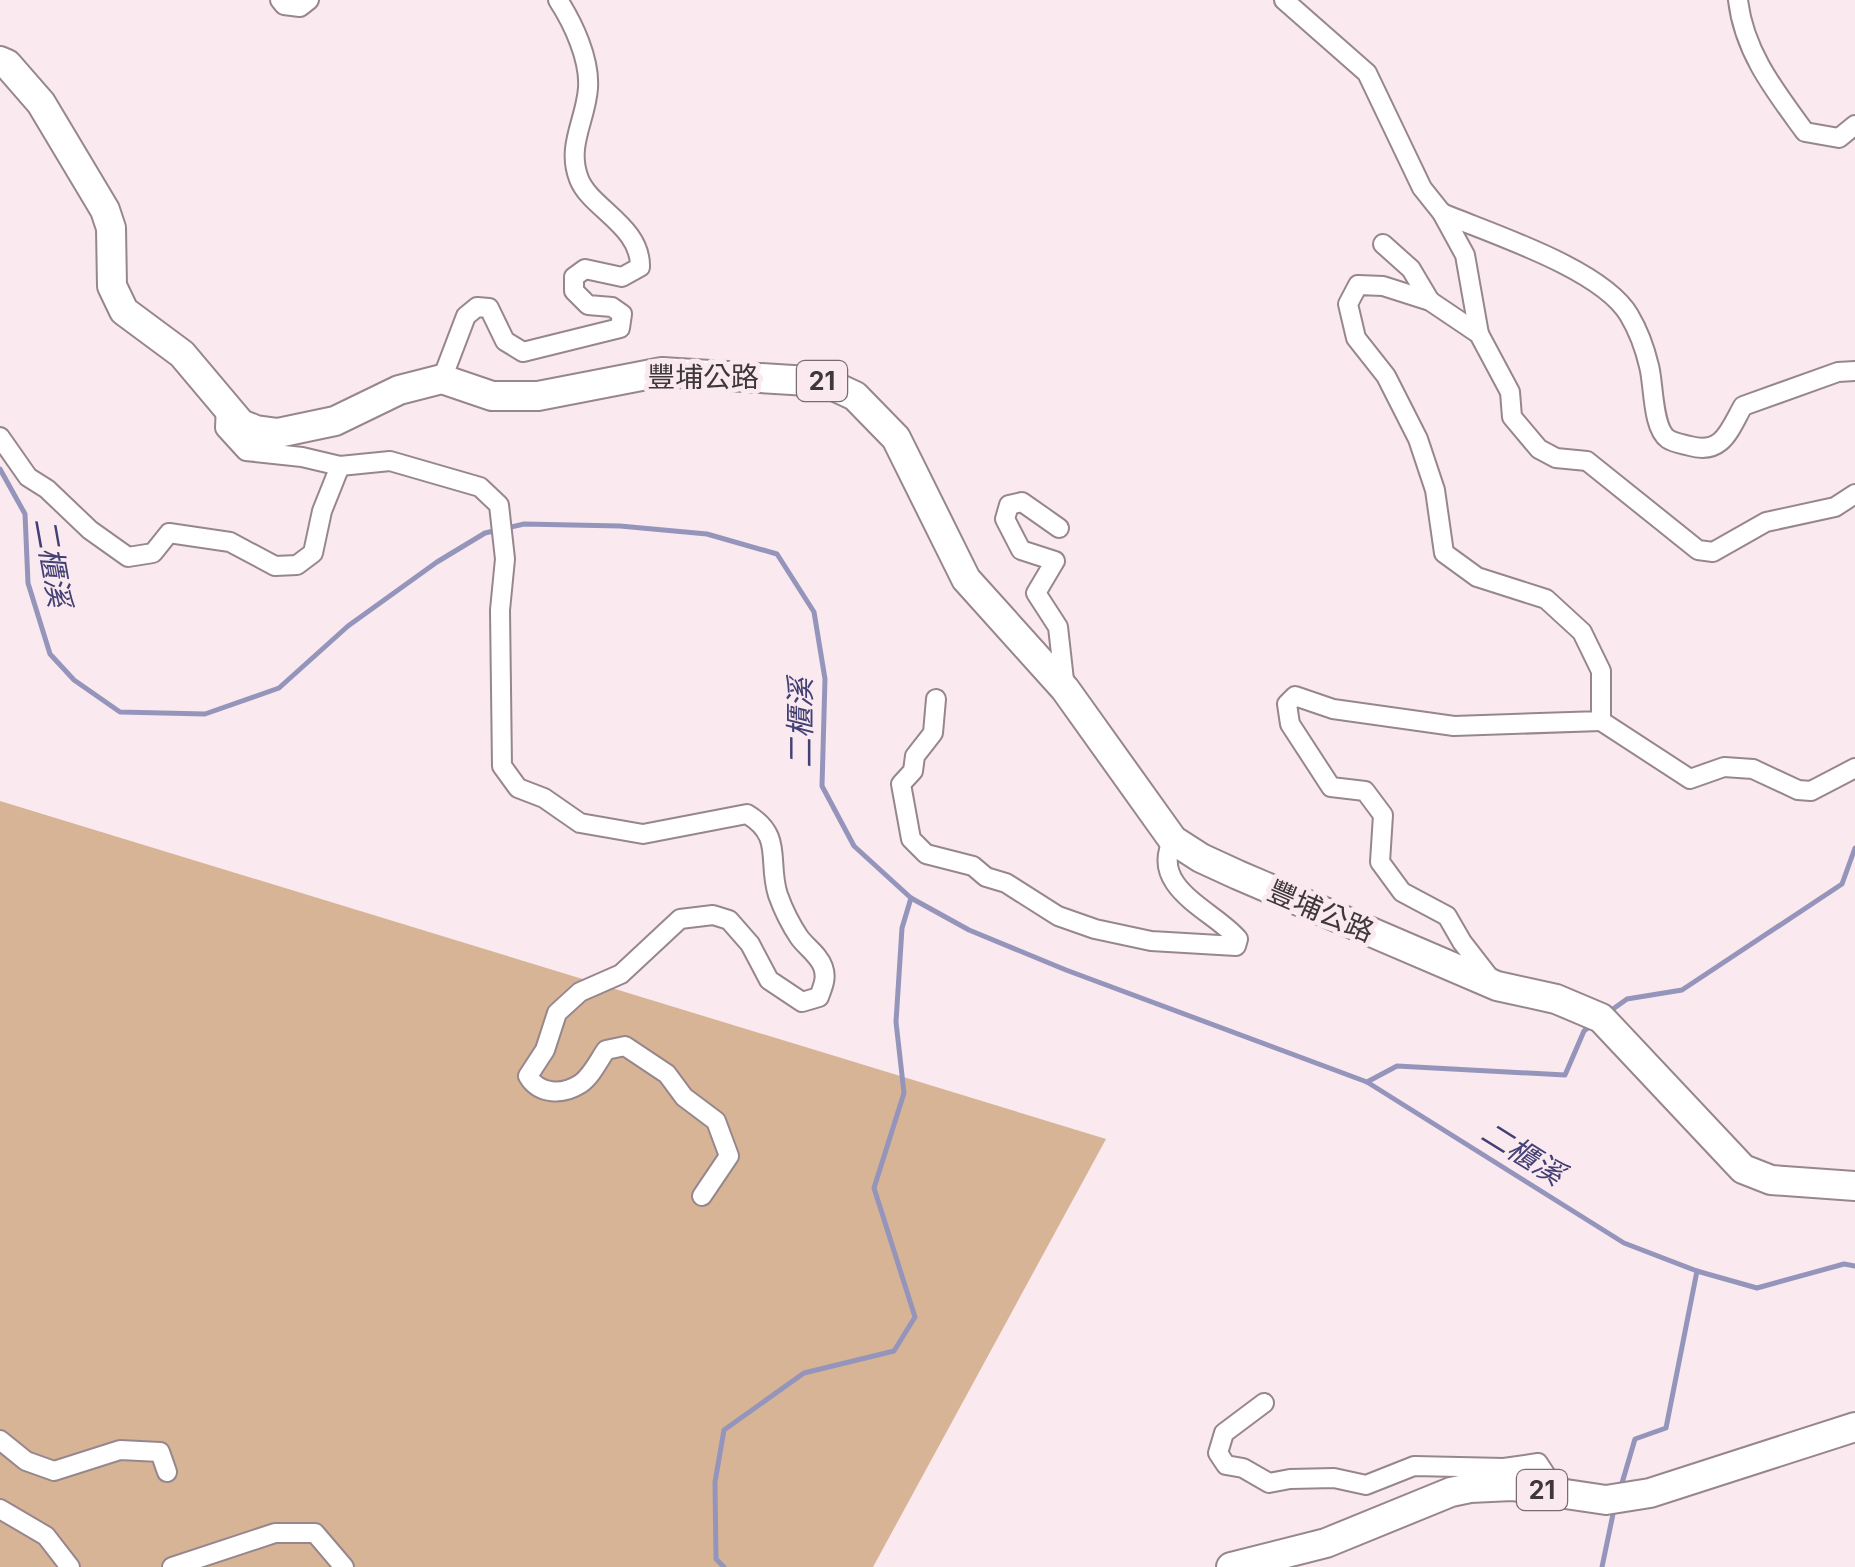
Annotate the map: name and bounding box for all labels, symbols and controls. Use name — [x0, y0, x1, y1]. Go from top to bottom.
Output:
street label: 豐埔公路 — [647, 360, 759, 394]
road number: 21 — [797, 361, 847, 401]
water label: 二櫃溪 — [27, 515, 79, 613]
water label: 二櫃溪 — [782, 674, 818, 768]
street label: 豐埔公路 — [1263, 873, 1379, 949]
water label: 二櫃溪 — [1475, 1114, 1574, 1194]
road number: 21 — [1517, 1470, 1567, 1510]

